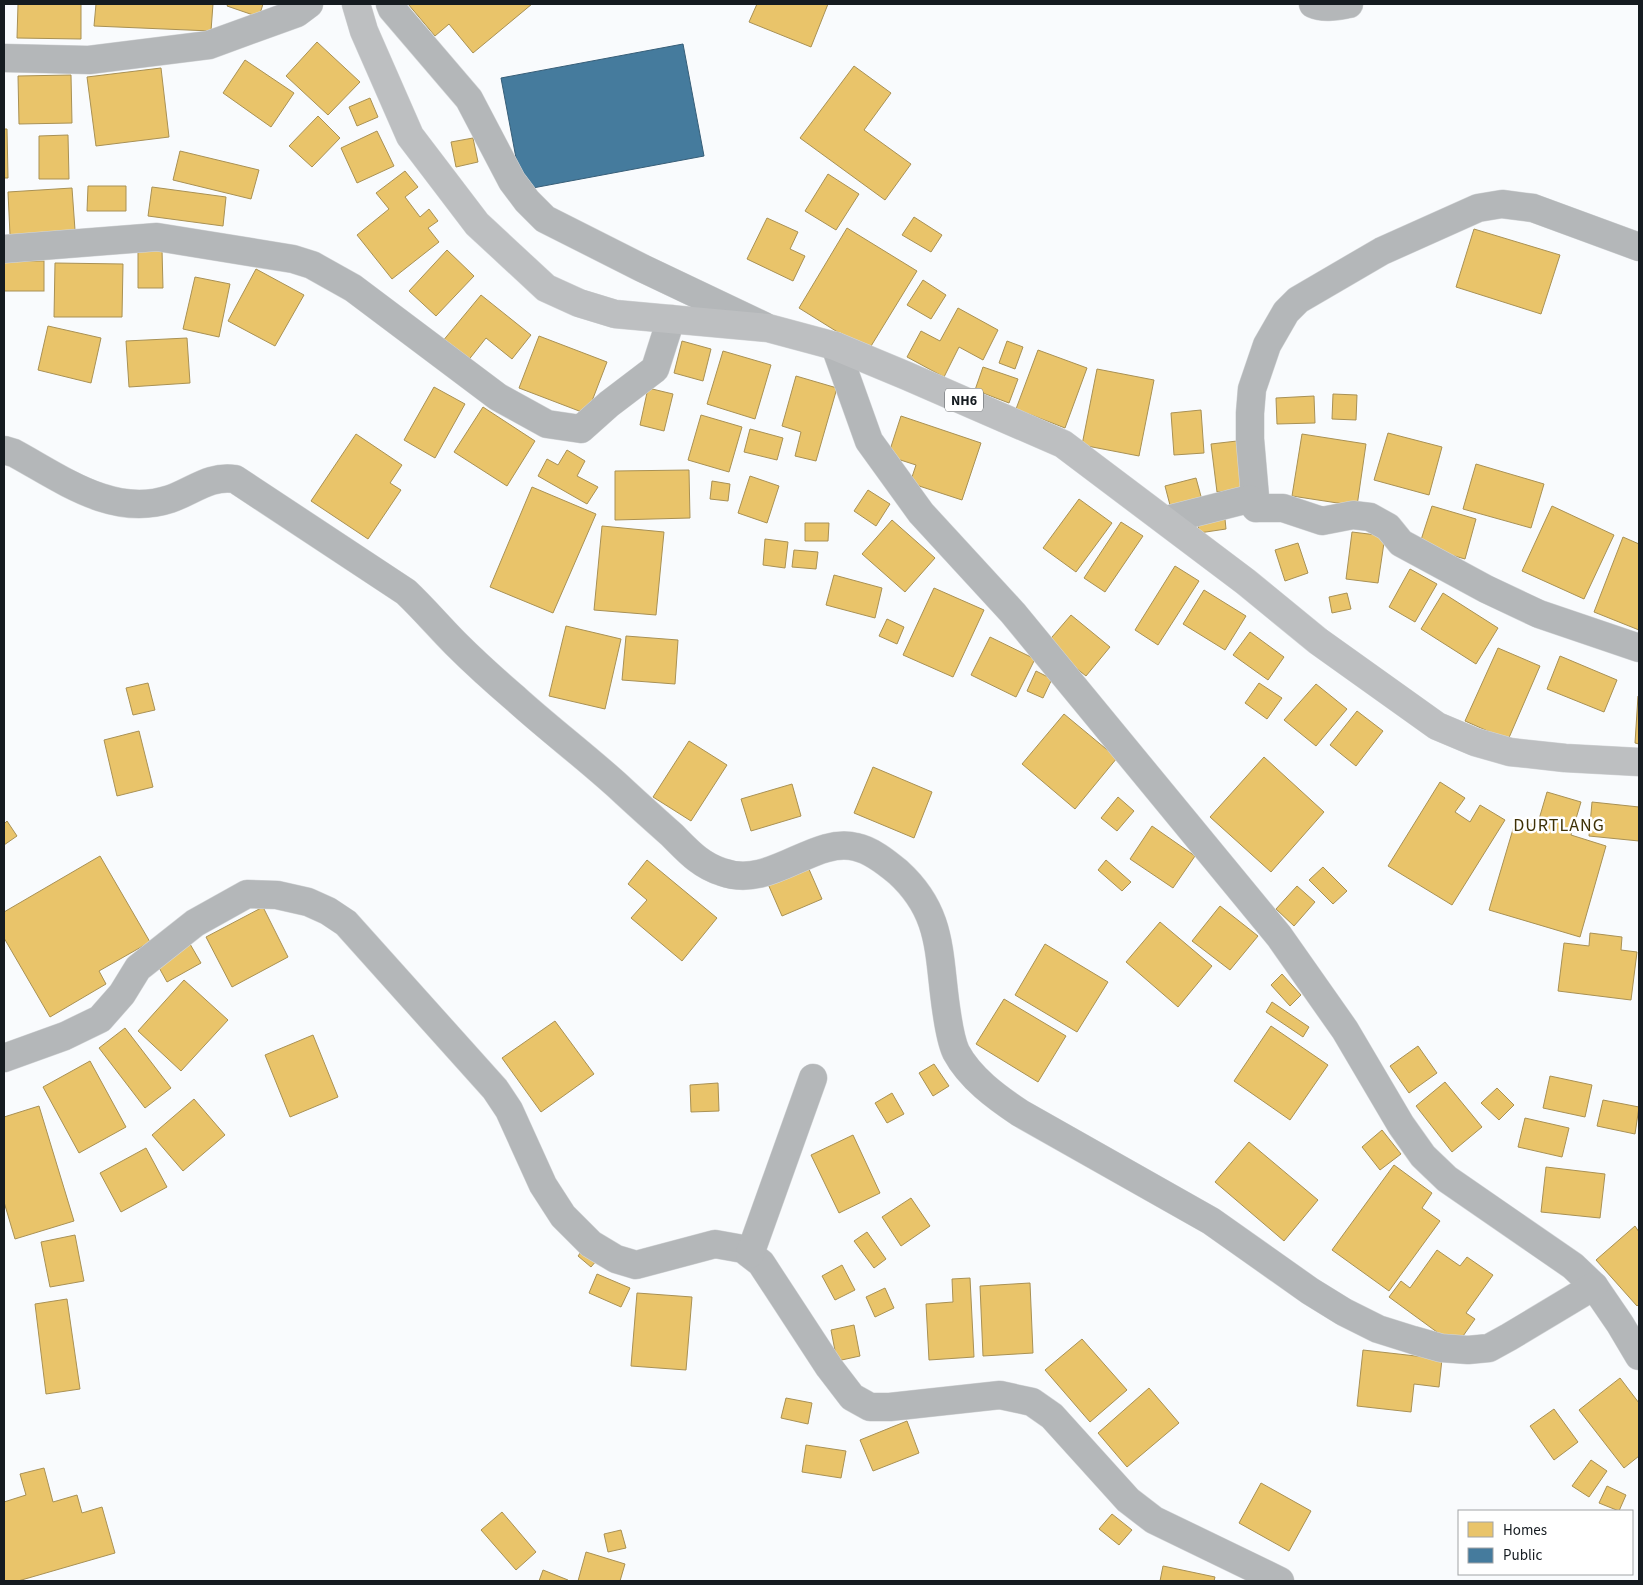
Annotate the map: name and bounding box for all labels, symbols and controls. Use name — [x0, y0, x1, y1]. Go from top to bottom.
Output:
road number: NH6 — [945, 388, 983, 412]
district label: DURTLANG — [1513, 813, 1605, 838]
legend — [1458, 1510, 1633, 1575]
text: Homes — [1503, 1520, 1547, 1541]
text: Public — [1503, 1545, 1542, 1566]

